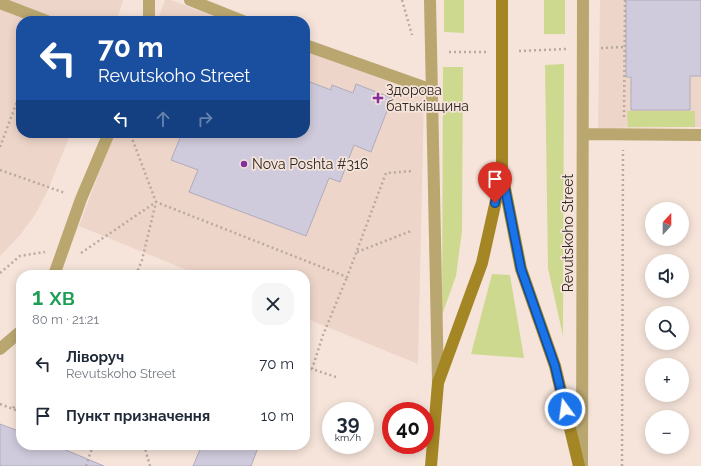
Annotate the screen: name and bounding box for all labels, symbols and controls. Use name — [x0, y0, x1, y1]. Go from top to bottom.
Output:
text: 70 m — [98, 31, 164, 64]
icon: left — [32, 32, 84, 84]
text: Revutskoho Street — [98, 65, 250, 86]
place label: Здорова батьківщина — [386, 82, 469, 114]
marker: Здорова батьківщина — [373, 93, 383, 103]
icon: left — [110, 108, 132, 130]
icon: ahead — [152, 108, 174, 130]
icon: right — [194, 108, 216, 130]
place label: Nova Poshta #316 — [252, 156, 368, 172]
marker: Nova Poshta #316 — [239, 159, 249, 169]
pin — [478, 162, 512, 203]
icon: arrive — [484, 168, 506, 190]
street label: Revutskoho Street — [560, 173, 576, 292]
north arrow — [645, 202, 689, 246]
map controls — [645, 202, 689, 454]
button: sound — [645, 254, 689, 298]
text: 1 хв — [32, 282, 75, 311]
button: close — [252, 283, 294, 325]
button: search — [645, 306, 689, 350]
text: 80 m · 21:21 — [32, 312, 99, 327]
text: Ліворуч — [66, 348, 124, 366]
icon: left — [32, 353, 54, 375]
text: 70 m — [259, 355, 294, 373]
button: + — [645, 358, 689, 402]
text: Revutskoho Street — [66, 366, 176, 381]
position arrow — [544, 388, 586, 430]
speed limit sign: 40 — [382, 402, 434, 454]
icon: arrive — [32, 405, 54, 427]
text: Пункт призначення — [66, 407, 210, 425]
text: 10 m — [261, 407, 294, 425]
button: − — [645, 410, 689, 454]
text: 39 — [337, 411, 359, 435]
text: km/h — [335, 432, 361, 443]

